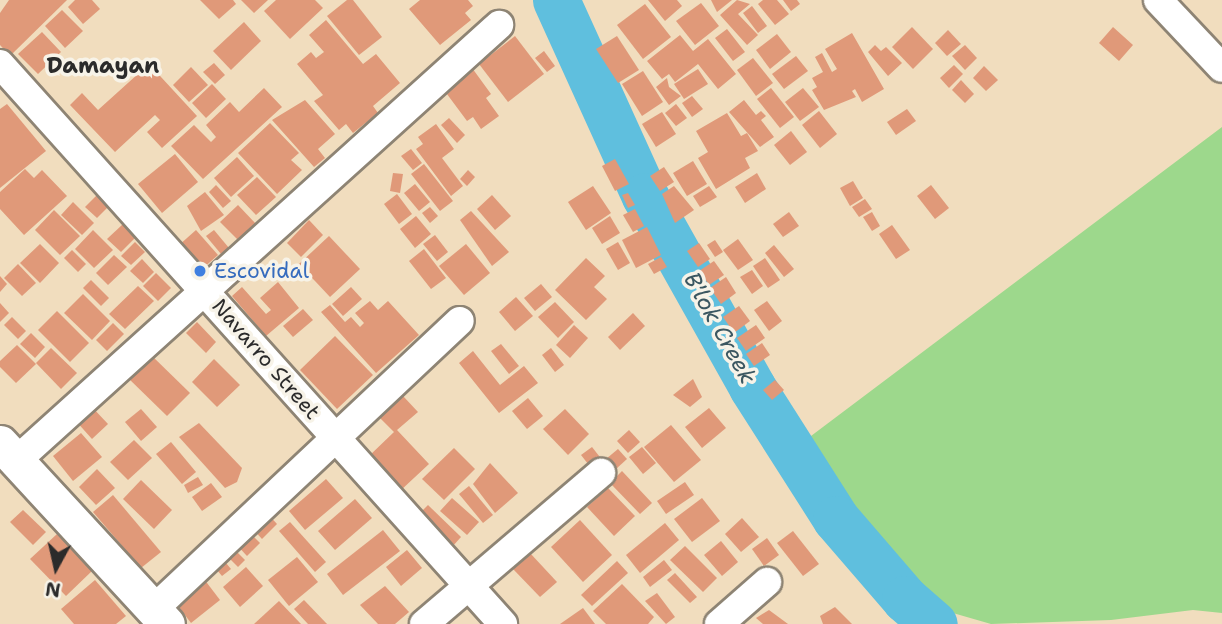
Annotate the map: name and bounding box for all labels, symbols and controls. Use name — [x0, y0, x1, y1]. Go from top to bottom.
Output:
district label: Damayan — [47, 51, 159, 79]
place label: Escovidal — [214, 258, 309, 284]
marker: Escovidal — [192, 263, 208, 279]
water label: B'lok Creek — [678, 267, 762, 389]
street label: Navarro Street — [207, 294, 325, 424]
north arrow — [21, 533, 91, 603]
text: N — [44, 576, 62, 603]

